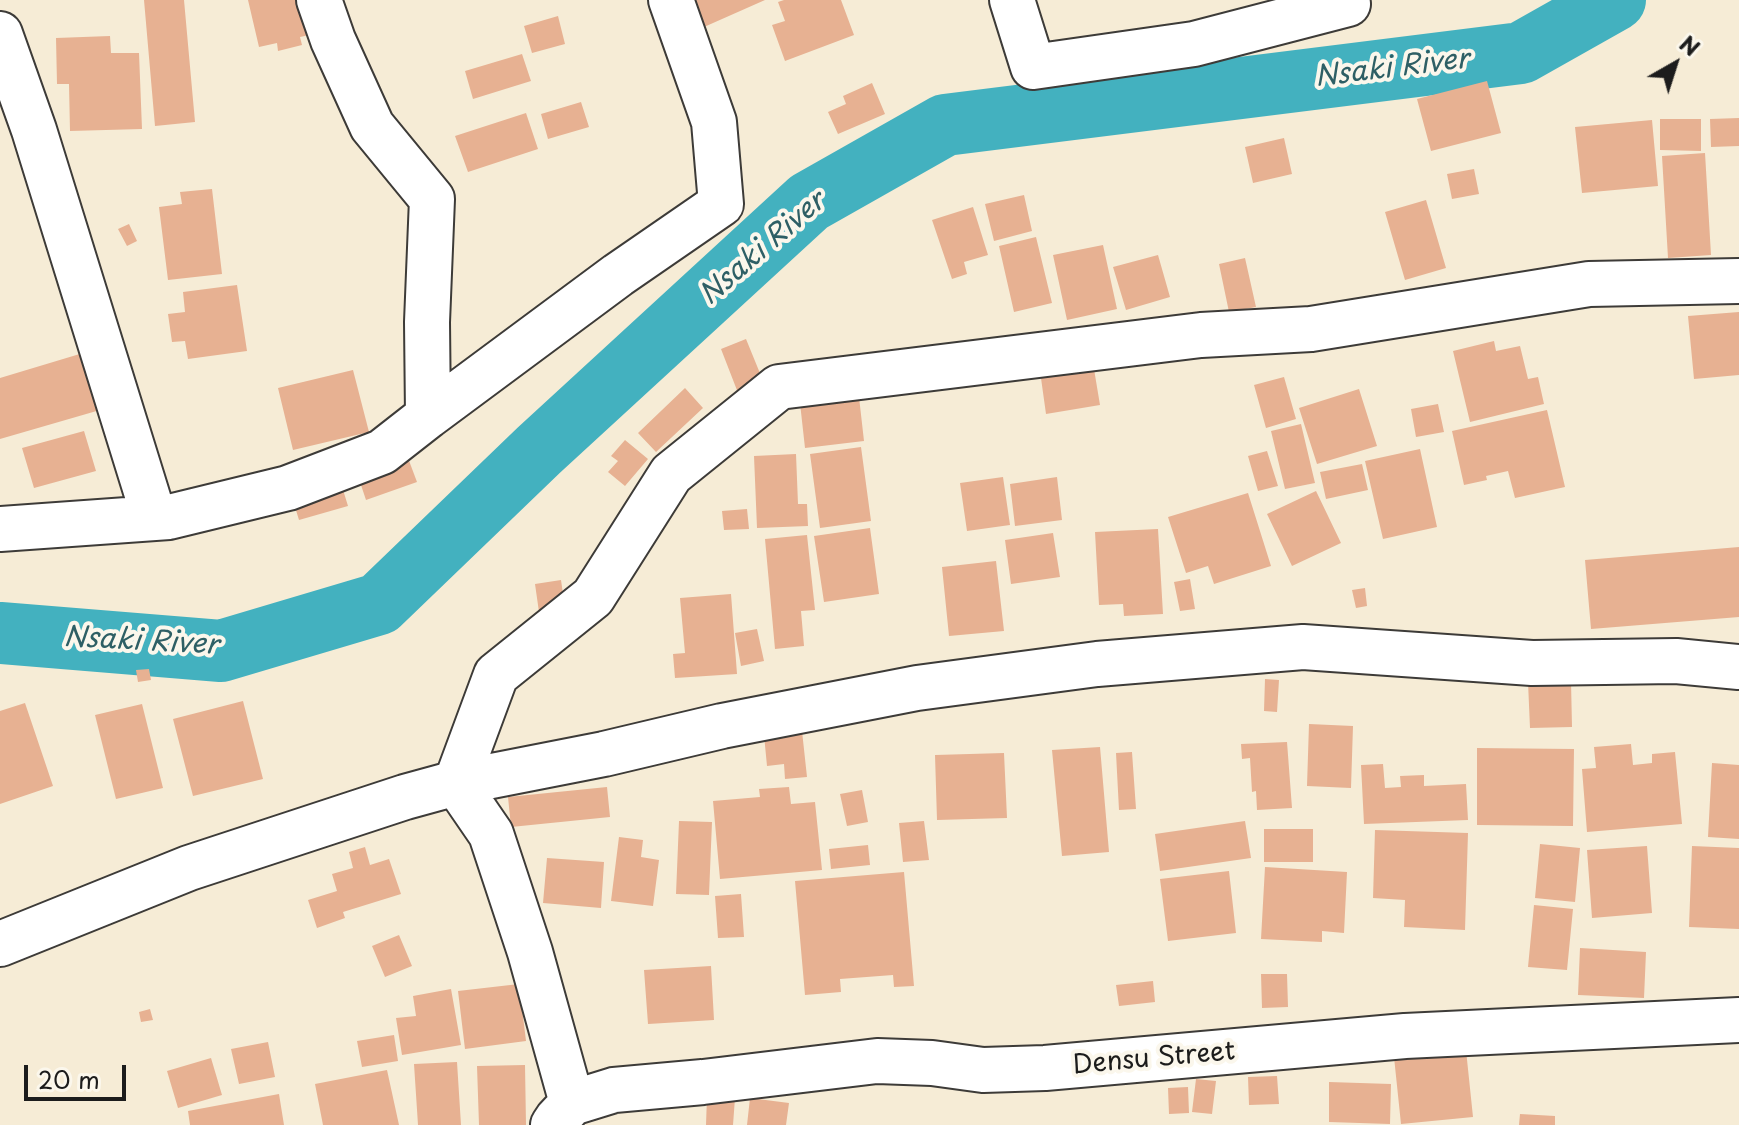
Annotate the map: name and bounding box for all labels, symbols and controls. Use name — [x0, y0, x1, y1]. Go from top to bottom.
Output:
north arrow — [1635, 24, 1715, 104]
text: N — [1673, 27, 1708, 63]
water label: Nsaki River — [1313, 43, 1471, 95]
water label: Nsaki River — [694, 186, 832, 312]
water label: Nsaki River — [63, 621, 219, 663]
street label: Densu Street — [1071, 1036, 1237, 1082]
scale bar — [28, 1049, 130, 1099]
text: 20 m — [38, 1061, 100, 1097]

